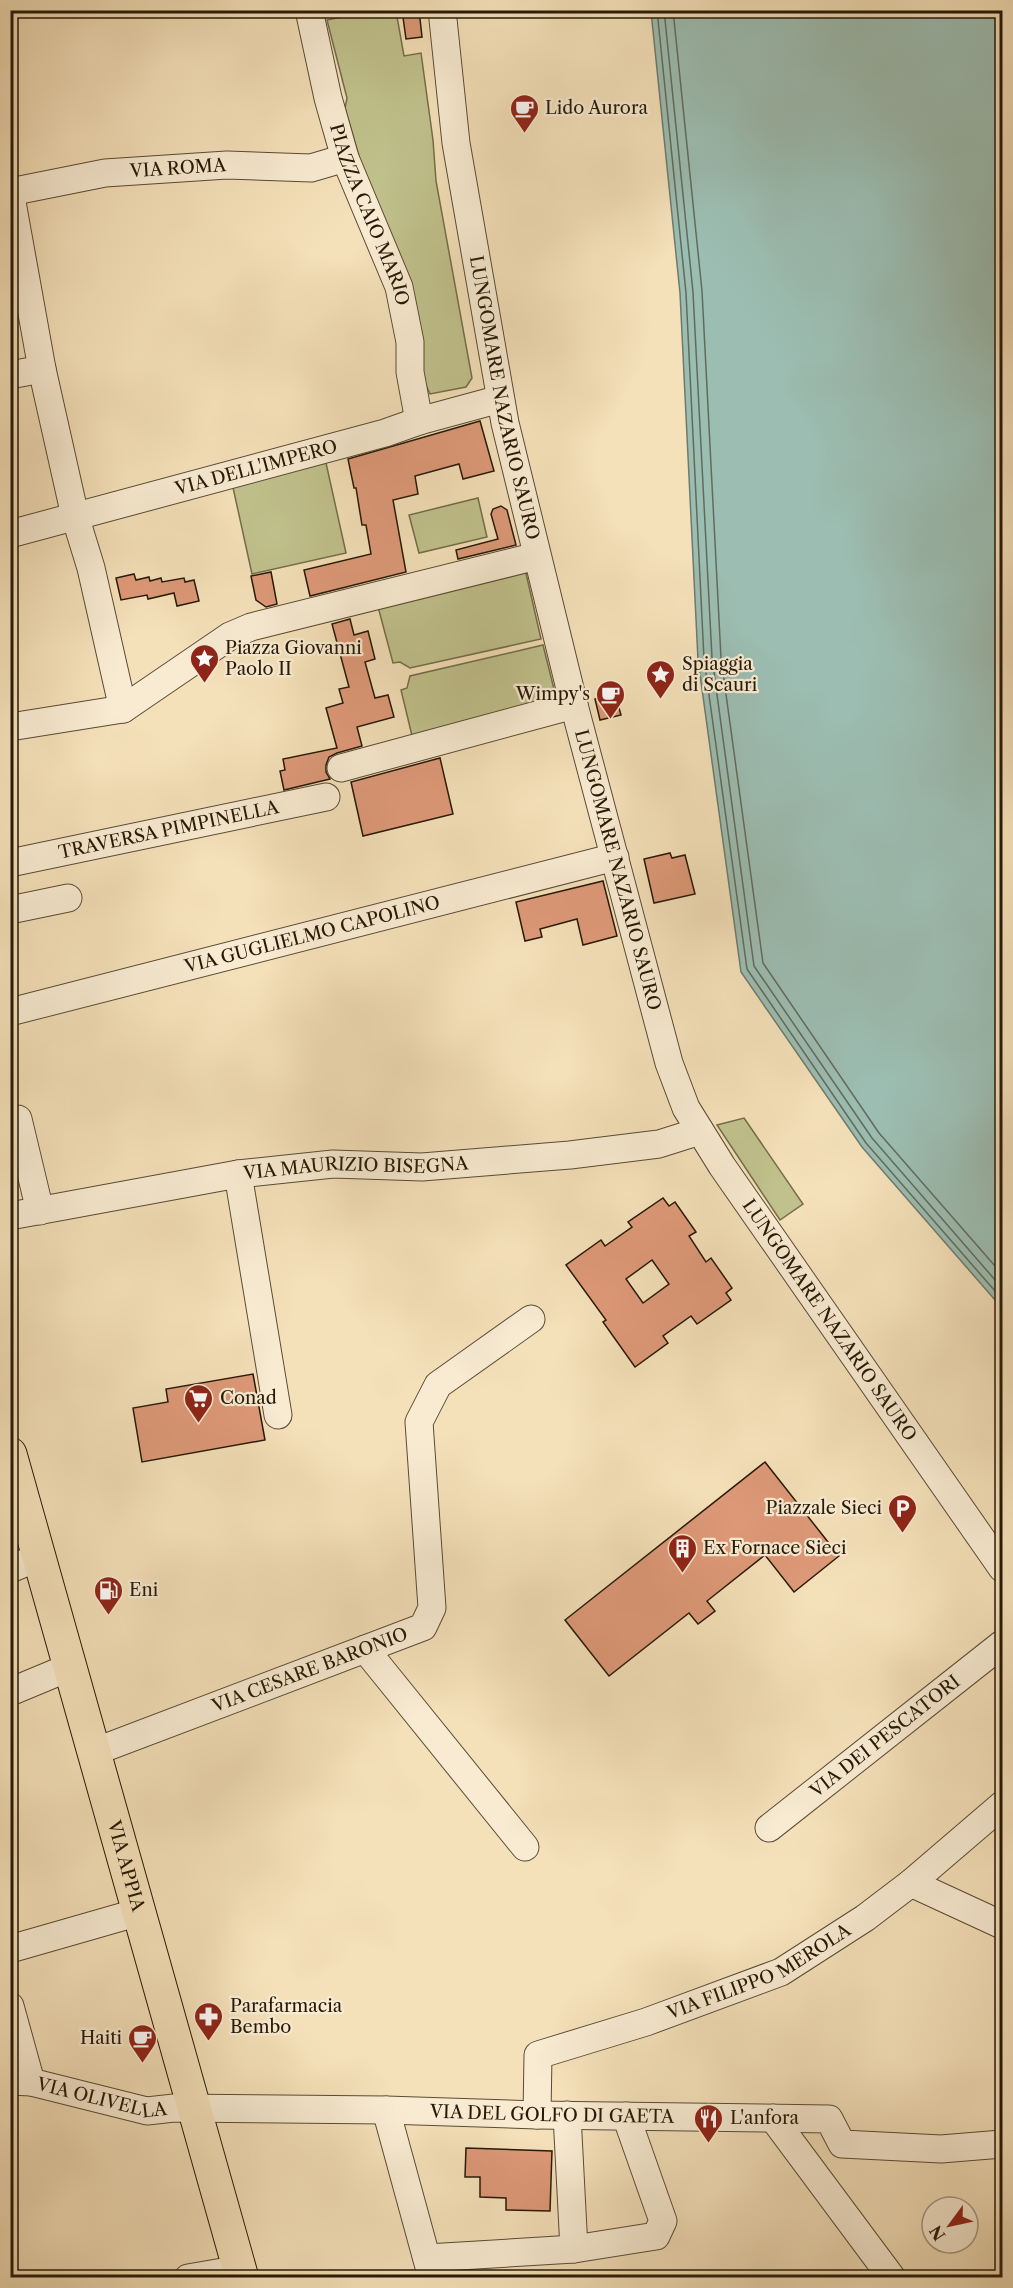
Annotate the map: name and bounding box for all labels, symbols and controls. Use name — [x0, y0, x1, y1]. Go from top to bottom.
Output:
cafe icon: Lido Aurora — [508, 92, 540, 134]
place label: Lido Aurora — [545, 97, 648, 119]
street label: PIAZZA CAIO MARIO — [325, 121, 413, 307]
street label: VIA ROMA — [128, 154, 227, 182]
street label: LUNGOMARE NAZARIO SAURO — [465, 254, 544, 542]
street label: VIA DELL'IMPERO — [172, 435, 340, 500]
place label: Piazza Giovanni Paolo II — [225, 637, 362, 680]
place icon: Piazza Giovanni Paolo II — [188, 642, 220, 684]
place label: Spiaggia di Scauri — [682, 653, 758, 696]
place icon: Spiaggia di Scauri — [645, 658, 677, 700]
cafe icon: Wimpy's — [595, 678, 627, 720]
place label: Wimpy's — [515, 683, 590, 705]
street label: LUNGOMARE NAZARIO SAURO — [570, 727, 666, 1013]
street label: TRAVERSA PIMPINELLA — [56, 796, 281, 864]
street label: VIA GUGLIELMO CAPOLINO — [181, 891, 442, 978]
street label: VIA MAURIZIO BISEGNA — [241, 1152, 470, 1184]
street label: LUNGOMARE NAZARIO SAURO — [738, 1195, 921, 1445]
supermarket icon: Conad — [183, 1382, 215, 1424]
place label: Conad — [220, 1387, 277, 1409]
parking icon: Piazzale Sieci — [887, 1492, 919, 1534]
place label: Piazzale Sieci — [766, 1497, 883, 1519]
building icon: Ex Fornace Sieci — [666, 1532, 698, 1574]
place label: Ex Fornace Sieci — [703, 1537, 847, 1559]
fuel station icon: Eni — [92, 1574, 124, 1616]
place label: Eni — [129, 1579, 159, 1601]
street label: VIA CESARE BARONIO — [208, 1623, 411, 1717]
street label: VIA DEI PESCATORI — [805, 1670, 964, 1803]
street label: VIA APPIA — [102, 1817, 149, 1915]
street label: VIA FILIPPO MEROLA — [663, 1919, 855, 2025]
place label: Parafarmacia Bembo — [230, 1995, 343, 2038]
pharmacy icon: Parafarmacia Bembo — [193, 2000, 225, 2042]
cafe icon: Haiti — [127, 2022, 159, 2064]
place label: Haiti — [80, 2027, 123, 2049]
street label: VIA OLIVELLA — [34, 2073, 169, 2123]
street label: VIA DEL GOLFO DI GAETA — [429, 2100, 675, 2128]
restaurant icon: L'anfora — [693, 2102, 725, 2144]
place label: L'anfora — [730, 2107, 800, 2129]
north arrow — [920, 2195, 980, 2255]
text: N — [925, 2222, 950, 2244]

